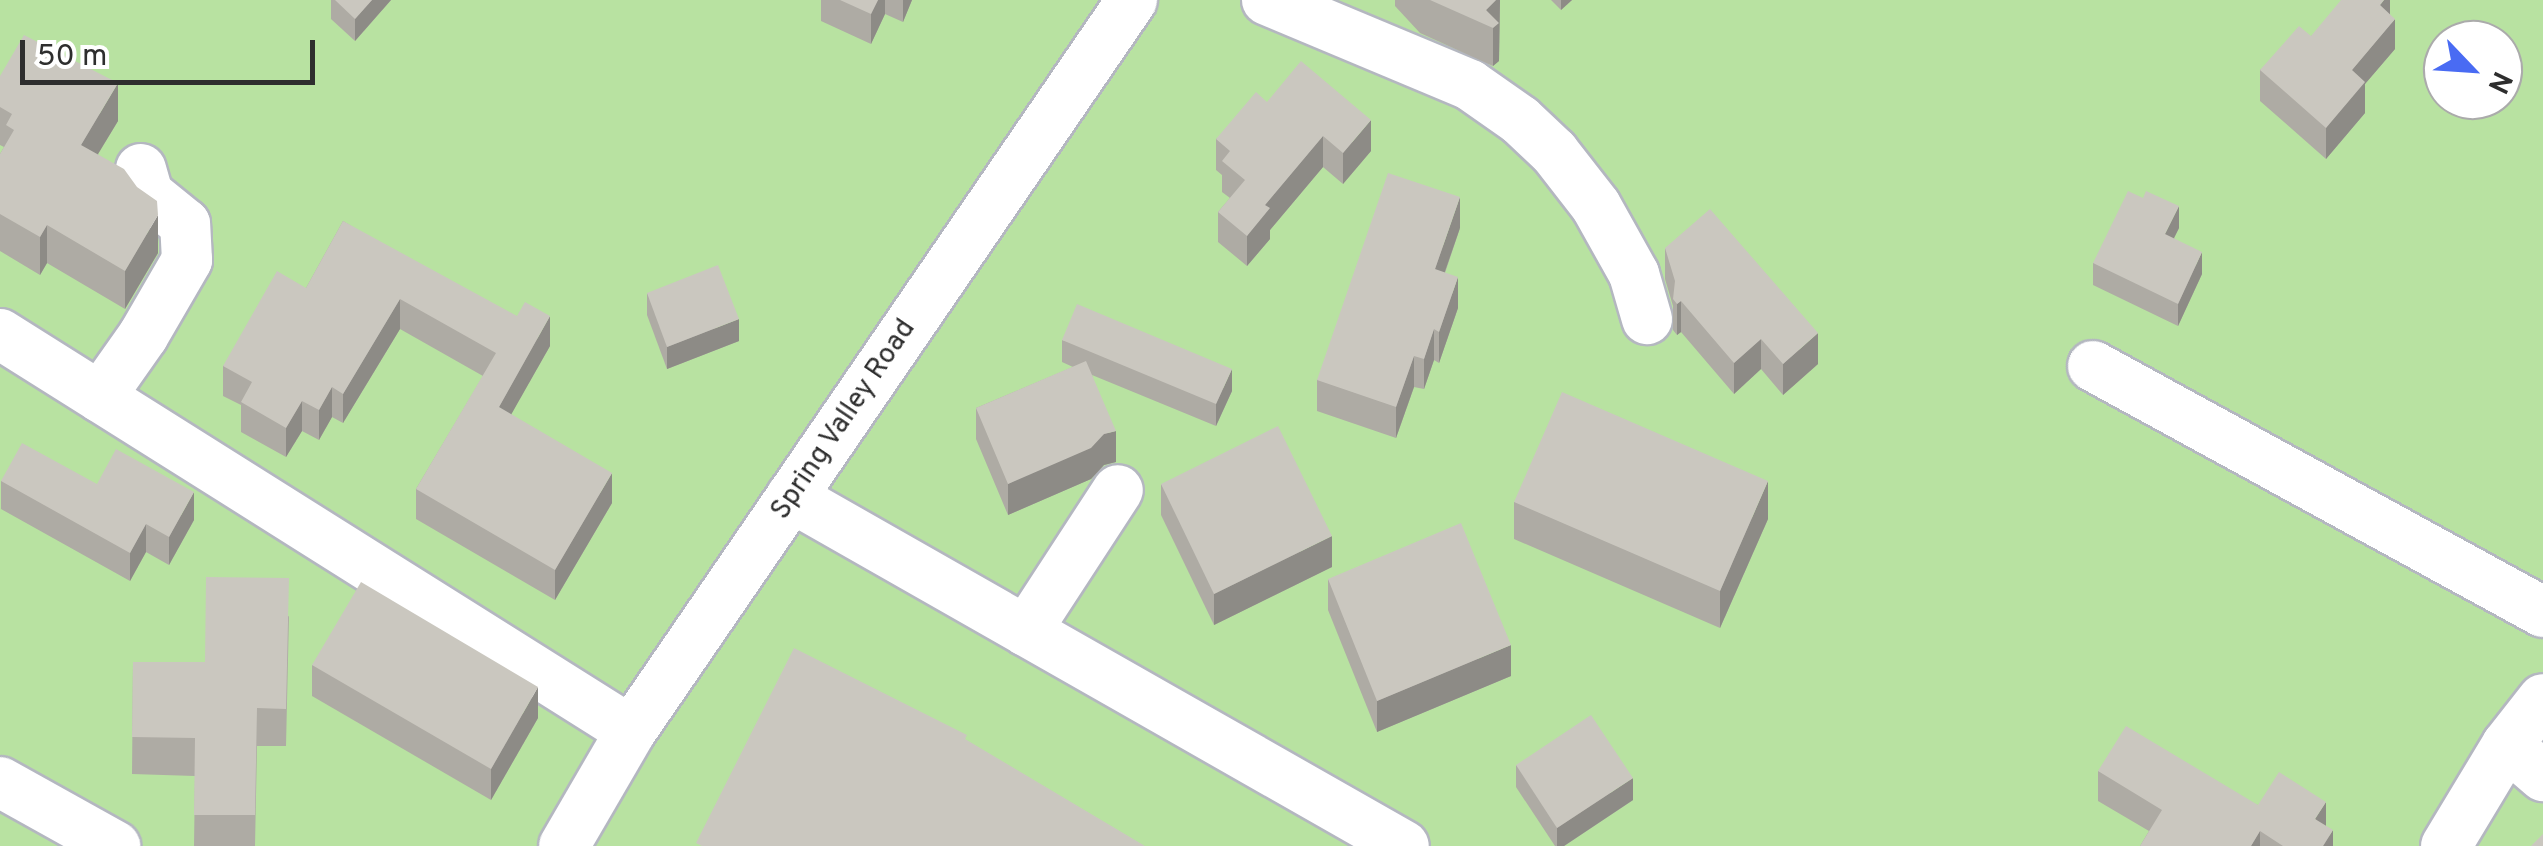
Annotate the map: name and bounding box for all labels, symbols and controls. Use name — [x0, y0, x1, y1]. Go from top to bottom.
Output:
scale bar — [25, 20, 320, 82]
north arrow — [2423, 20, 2523, 120]
text: 50 m — [37, 39, 107, 76]
text: N — [2478, 65, 2519, 99]
street label: Spring Valley Road — [764, 313, 924, 527]

